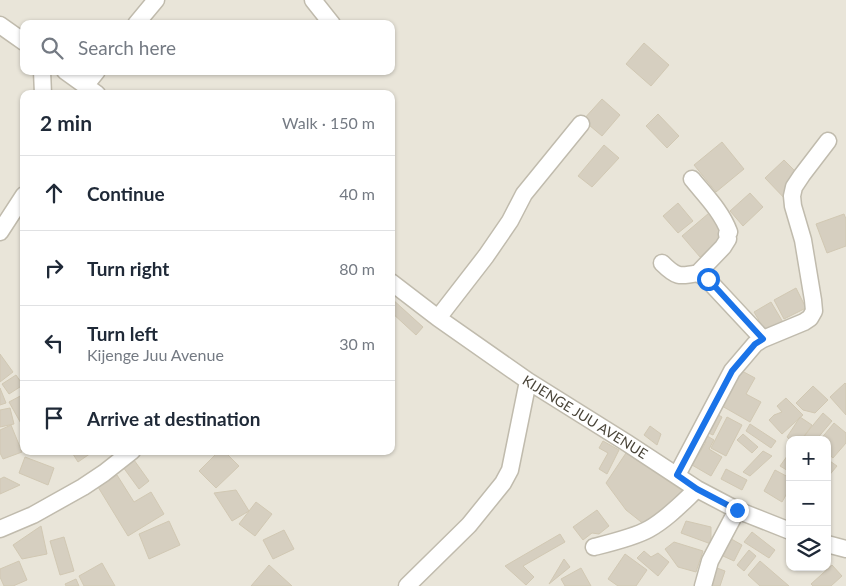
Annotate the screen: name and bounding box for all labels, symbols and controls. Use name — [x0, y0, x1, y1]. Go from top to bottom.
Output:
search box — [20, 20, 395, 75]
icon: search — [38, 34, 66, 62]
text: Search here — [78, 36, 176, 59]
text: 2 min — [40, 110, 92, 135]
text: Walk · 150 m — [282, 113, 375, 132]
icon: ahead — [40, 179, 68, 207]
text: Continue — [87, 182, 165, 205]
text: 40 m — [339, 184, 375, 203]
icon: right — [40, 254, 68, 282]
text: Turn right — [87, 257, 169, 280]
text: 80 m — [339, 259, 375, 278]
route start — [697, 268, 720, 291]
text: Turn left — [87, 322, 158, 345]
icon: left — [40, 329, 68, 357]
text: 30 m — [339, 334, 375, 353]
text: Kijenge Juu Avenue — [87, 345, 224, 364]
street label: KIJENGE JUU AVENUE — [520, 371, 651, 462]
icon: arrive — [40, 404, 68, 432]
text: Arrive at destination — [87, 407, 260, 430]
map controls — [786, 436, 831, 571]
button: + — [786, 436, 831, 481]
button: − — [786, 481, 831, 526]
route end — [726, 499, 749, 522]
button: layers — [786, 526, 831, 571]

